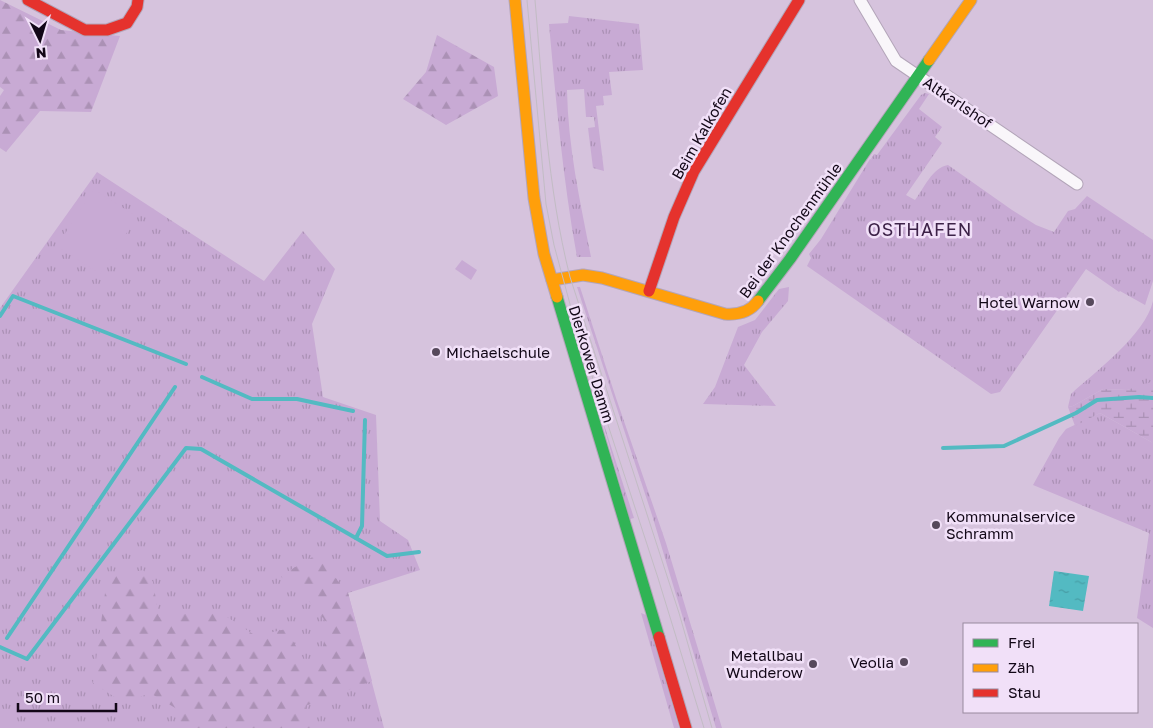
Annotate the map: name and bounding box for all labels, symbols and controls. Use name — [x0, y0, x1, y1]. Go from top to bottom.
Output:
north arrow — [15, 15, 65, 65]
text: N — [35, 45, 47, 62]
street label: Altkarlshof — [920, 72, 996, 132]
street label: Beim Kalkofen — [667, 84, 735, 182]
street label: Bei der Knochenmühle — [735, 159, 845, 301]
district label: OSTHAFEN — [868, 218, 972, 240]
place label: Hotel Warnow — [978, 293, 1080, 311]
marker: Hotel Warnow — [1084, 296, 1096, 308]
street label: Dierkower Damm — [566, 303, 618, 425]
place label: Michaelschule — [446, 343, 550, 361]
marker: Michaelschule — [430, 346, 442, 358]
place label: Kommunalservice Schramm — [946, 507, 1076, 542]
marker: Kommunalservice Schramm — [930, 519, 942, 531]
legend — [963, 623, 1138, 713]
text: Frei — [1008, 633, 1035, 651]
place label: Metallbau Wunderow — [726, 646, 803, 681]
place label: Veolia — [850, 653, 894, 671]
marker: Veolia — [898, 656, 910, 668]
marker: Metallbau Wunderow — [807, 658, 819, 670]
text: Zäh — [1008, 658, 1035, 676]
scale bar — [18, 680, 115, 712]
text: Stau — [1008, 683, 1041, 701]
text: 50 m — [25, 688, 60, 706]

